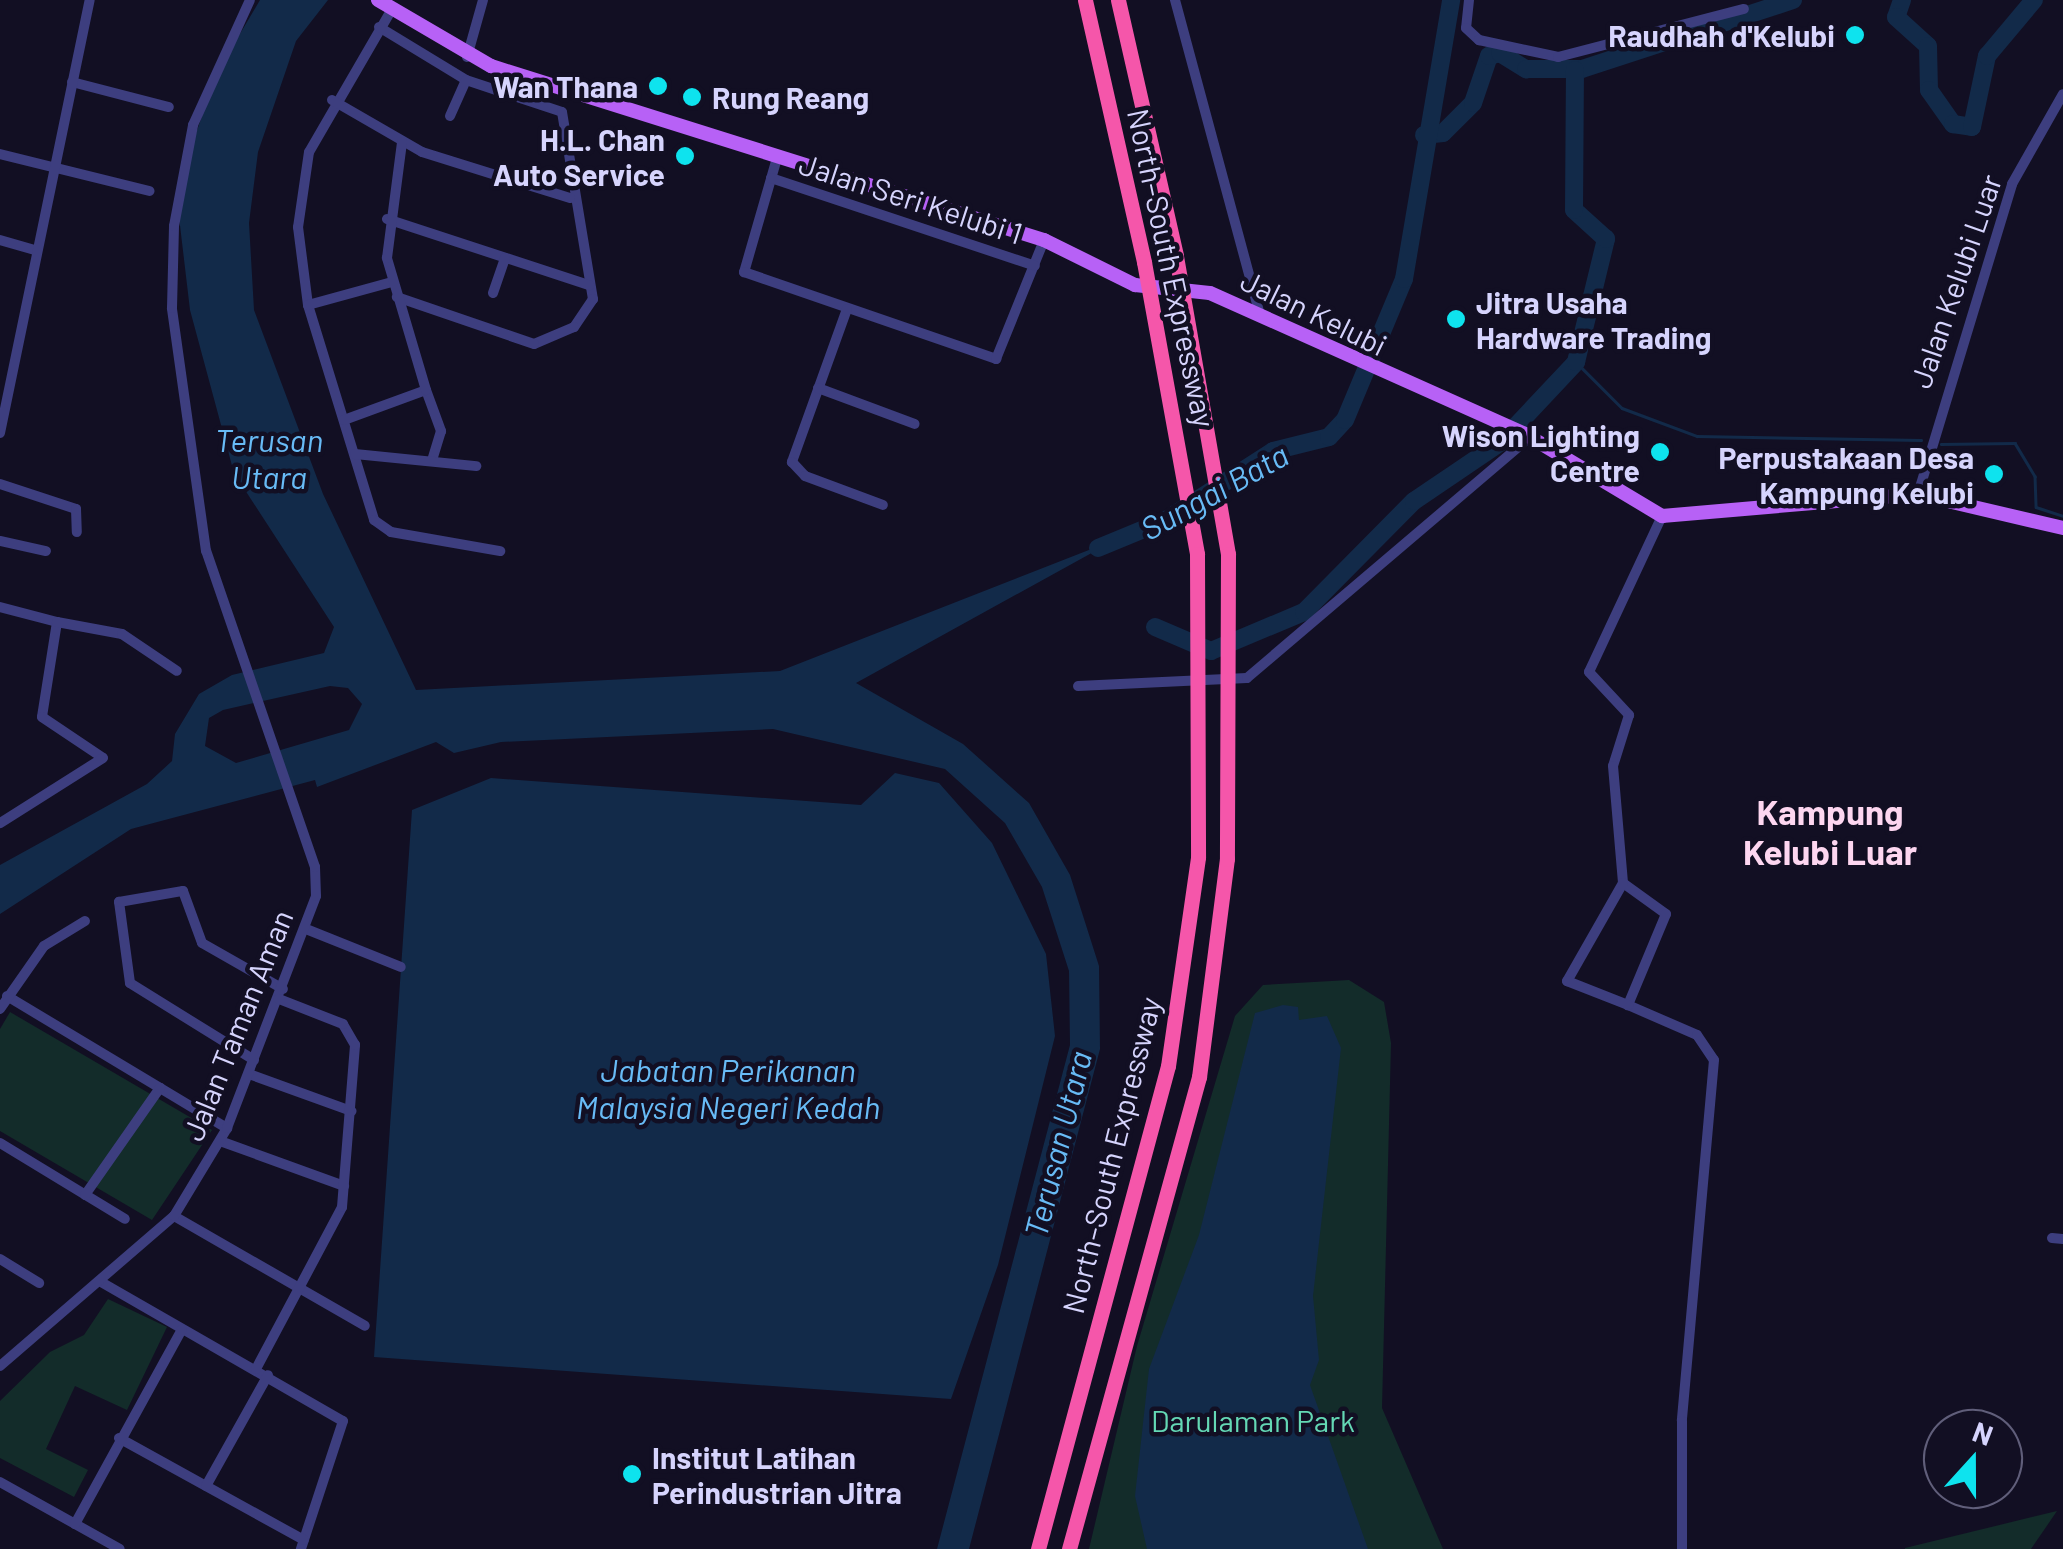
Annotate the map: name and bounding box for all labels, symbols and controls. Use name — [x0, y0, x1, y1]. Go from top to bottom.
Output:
place label: Raudhah d'Kelubi — [1608, 17, 1835, 53]
marker: Raudhah d'Kelubi — [1844, 24, 1866, 46]
place label: Wan Thana — [493, 68, 638, 104]
marker: Wan Thana — [647, 75, 669, 97]
place label: Rung Reang — [712, 79, 869, 115]
marker: Rung Reang — [681, 86, 703, 108]
street label: North–South Expressway — [1121, 105, 1223, 431]
place label: H.L. Chan Auto Service — [493, 121, 665, 192]
marker: H.L. Chan Auto Service — [674, 145, 696, 167]
street label: Jalan Seri Kelubi 1 — [795, 145, 1027, 251]
street label: Jalan Kelubi Luar — [1902, 170, 2008, 392]
street label: Jalan Kelubi — [1235, 261, 1393, 363]
place label: Jitra Usaha Hardware Trading — [1476, 284, 1711, 354]
marker: Jitra Usaha Hardware Trading — [1445, 308, 1467, 330]
place label: Wison Lighting Centre — [1442, 417, 1640, 488]
water label: Terusan Utara — [215, 421, 323, 496]
water label: Sungai Bata — [1133, 435, 1295, 547]
place label: Perpustakaan Desa Kampung Kelubi — [1718, 439, 1974, 510]
marker: Wison Lighting Centre — [1649, 441, 1671, 463]
marker: Perpustakaan Desa Kampung Kelubi — [1983, 463, 2005, 485]
district label: Kampung Kelubi Luar — [1743, 790, 1917, 872]
street label: Jalan Taman Aman — [174, 904, 300, 1146]
street label: North–South Expressway — [1054, 993, 1168, 1317]
water label: Terusan Utara — [1015, 1047, 1099, 1241]
water label: Jabatan Perikanan Malaysia Negeri Kedah — [576, 1051, 880, 1126]
park label: Darulaman Park — [1151, 1402, 1355, 1438]
north arrow — [1923, 1409, 2023, 1509]
text: N — [1968, 1414, 1998, 1452]
place label: Institut Latihan Perindustrian Jitra — [652, 1439, 902, 1510]
marker: Institut Latihan Perindustrian Jitra — [621, 1463, 643, 1485]

